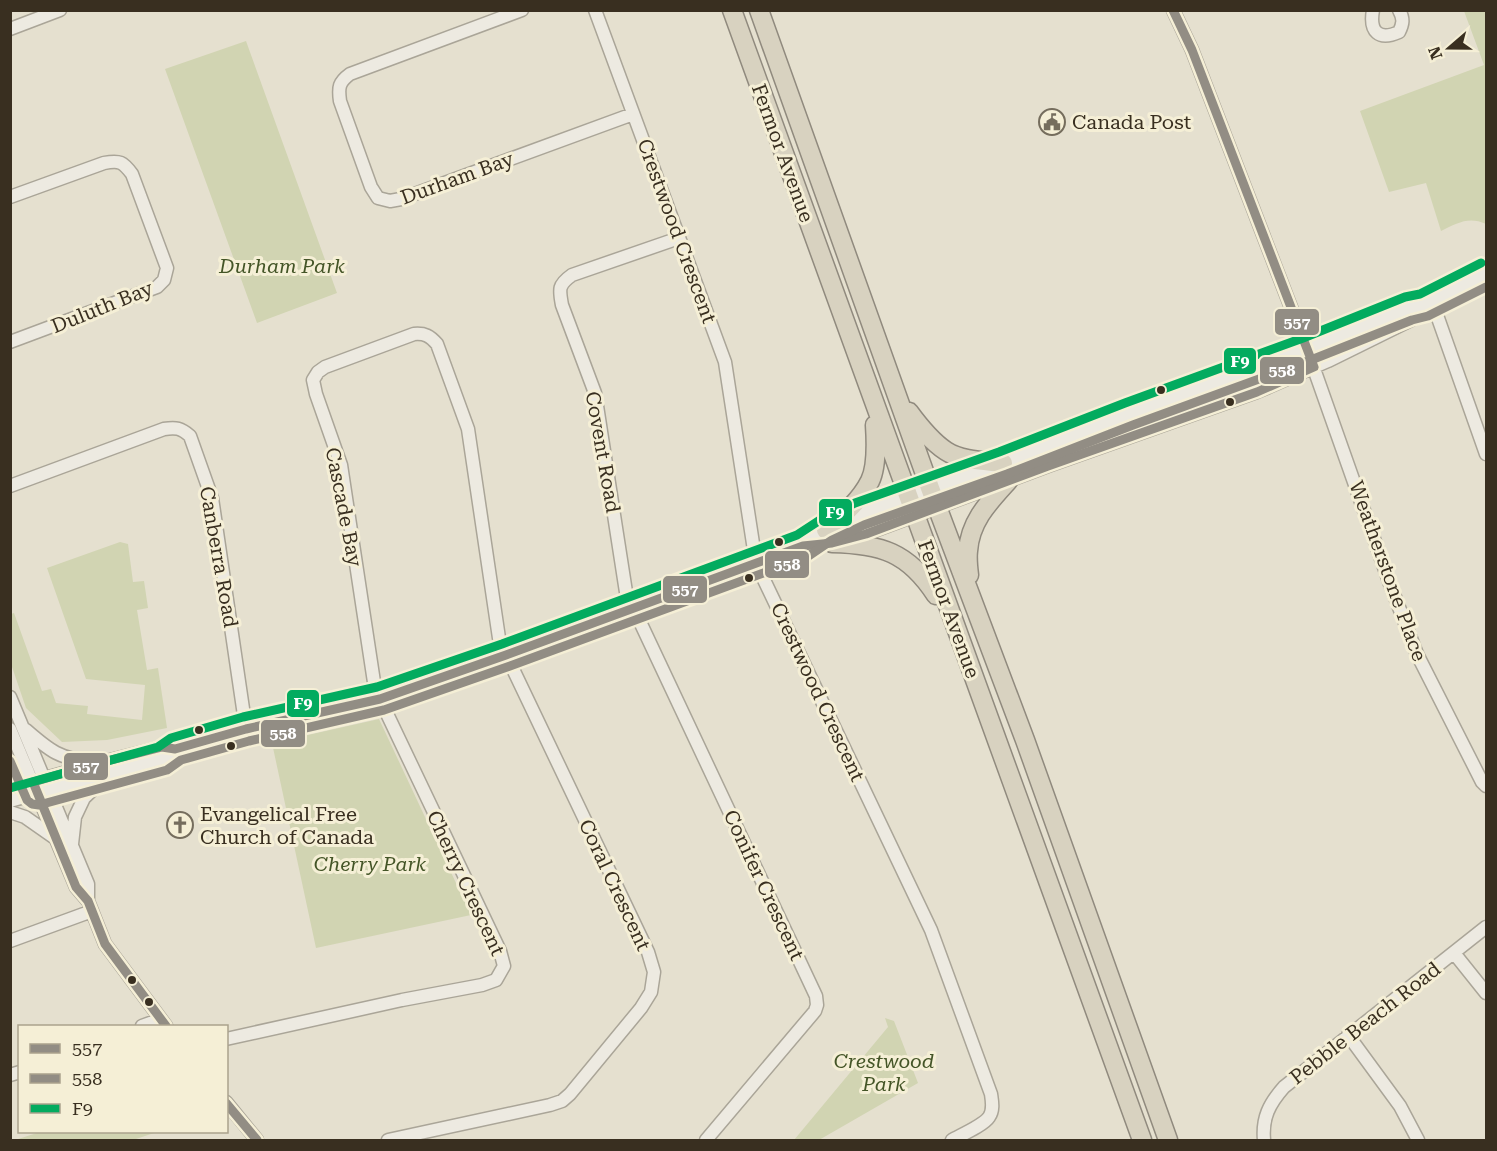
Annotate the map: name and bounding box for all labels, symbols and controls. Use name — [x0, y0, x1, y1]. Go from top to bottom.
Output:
north arrow — [1419, 18, 1479, 78]
text: N — [1424, 44, 1446, 62]
street label: Fermor Avenue — [747, 80, 819, 226]
public building icon: Canada Post — [1037, 107, 1067, 137]
place label: Canada Post — [1072, 110, 1192, 134]
street label: Crestwood Crescent — [632, 135, 722, 327]
street label: Durham Bay — [397, 146, 517, 210]
park label: Durham Park — [218, 254, 345, 278]
street label: Duluth Bay — [48, 276, 156, 338]
line badge: 557 — [1274, 308, 1320, 336]
text: 557 — [1284, 313, 1310, 332]
line badge: F9 — [1223, 347, 1257, 375]
text: F9 — [1231, 352, 1249, 371]
line badge: 558 — [1259, 356, 1305, 385]
text: 558 — [1269, 361, 1295, 380]
unlabelled marker — [1155, 384, 1167, 396]
street label: Covent Road — [580, 389, 626, 515]
unlabelled marker — [1224, 396, 1236, 408]
street label: Cascade Bay — [321, 445, 367, 569]
street label: Weatherstone Place — [1344, 478, 1432, 665]
street label: Canberra Road — [195, 485, 243, 630]
line badge: F9 — [818, 498, 853, 527]
text: F9 — [826, 503, 844, 522]
unlabelled marker — [773, 536, 785, 548]
street label: Fermor Avenue — [913, 536, 985, 682]
line badge: 558 — [764, 550, 810, 579]
text: 558 — [774, 555, 800, 574]
unlabelled marker — [743, 572, 755, 584]
line badge: 557 — [662, 575, 708, 604]
text: 557 — [672, 580, 698, 599]
street label: Crestwood Crescent — [766, 599, 870, 786]
line badge: F9 — [286, 689, 320, 718]
text: F9 — [294, 694, 312, 713]
line badge: 558 — [260, 719, 306, 748]
unlabelled marker — [193, 724, 205, 736]
text: 558 — [270, 724, 296, 743]
unlabelled marker — [225, 740, 237, 752]
line badge: 557 — [63, 752, 109, 781]
text: 557 — [73, 757, 99, 776]
place label: Evangelical Free Church of Canada — [200, 802, 374, 849]
street label: Conifer Crescent — [719, 806, 810, 965]
street label: Cherry Crescent — [422, 807, 510, 960]
church icon: Evangelical Free Church of Canada — [165, 810, 195, 840]
street label: Coral Crescent — [574, 815, 656, 955]
park label: Cherry Park — [314, 852, 426, 876]
street label: Pebble Beach Road — [1285, 957, 1445, 1089]
unlabelled marker — [126, 974, 138, 986]
unlabelled marker — [143, 996, 155, 1008]
legend — [18, 1025, 228, 1133]
text: 557 — [72, 1038, 102, 1059]
park label: Crestwood Park — [834, 1049, 934, 1096]
text: 558 — [72, 1068, 102, 1089]
text: F9 — [72, 1098, 93, 1119]

